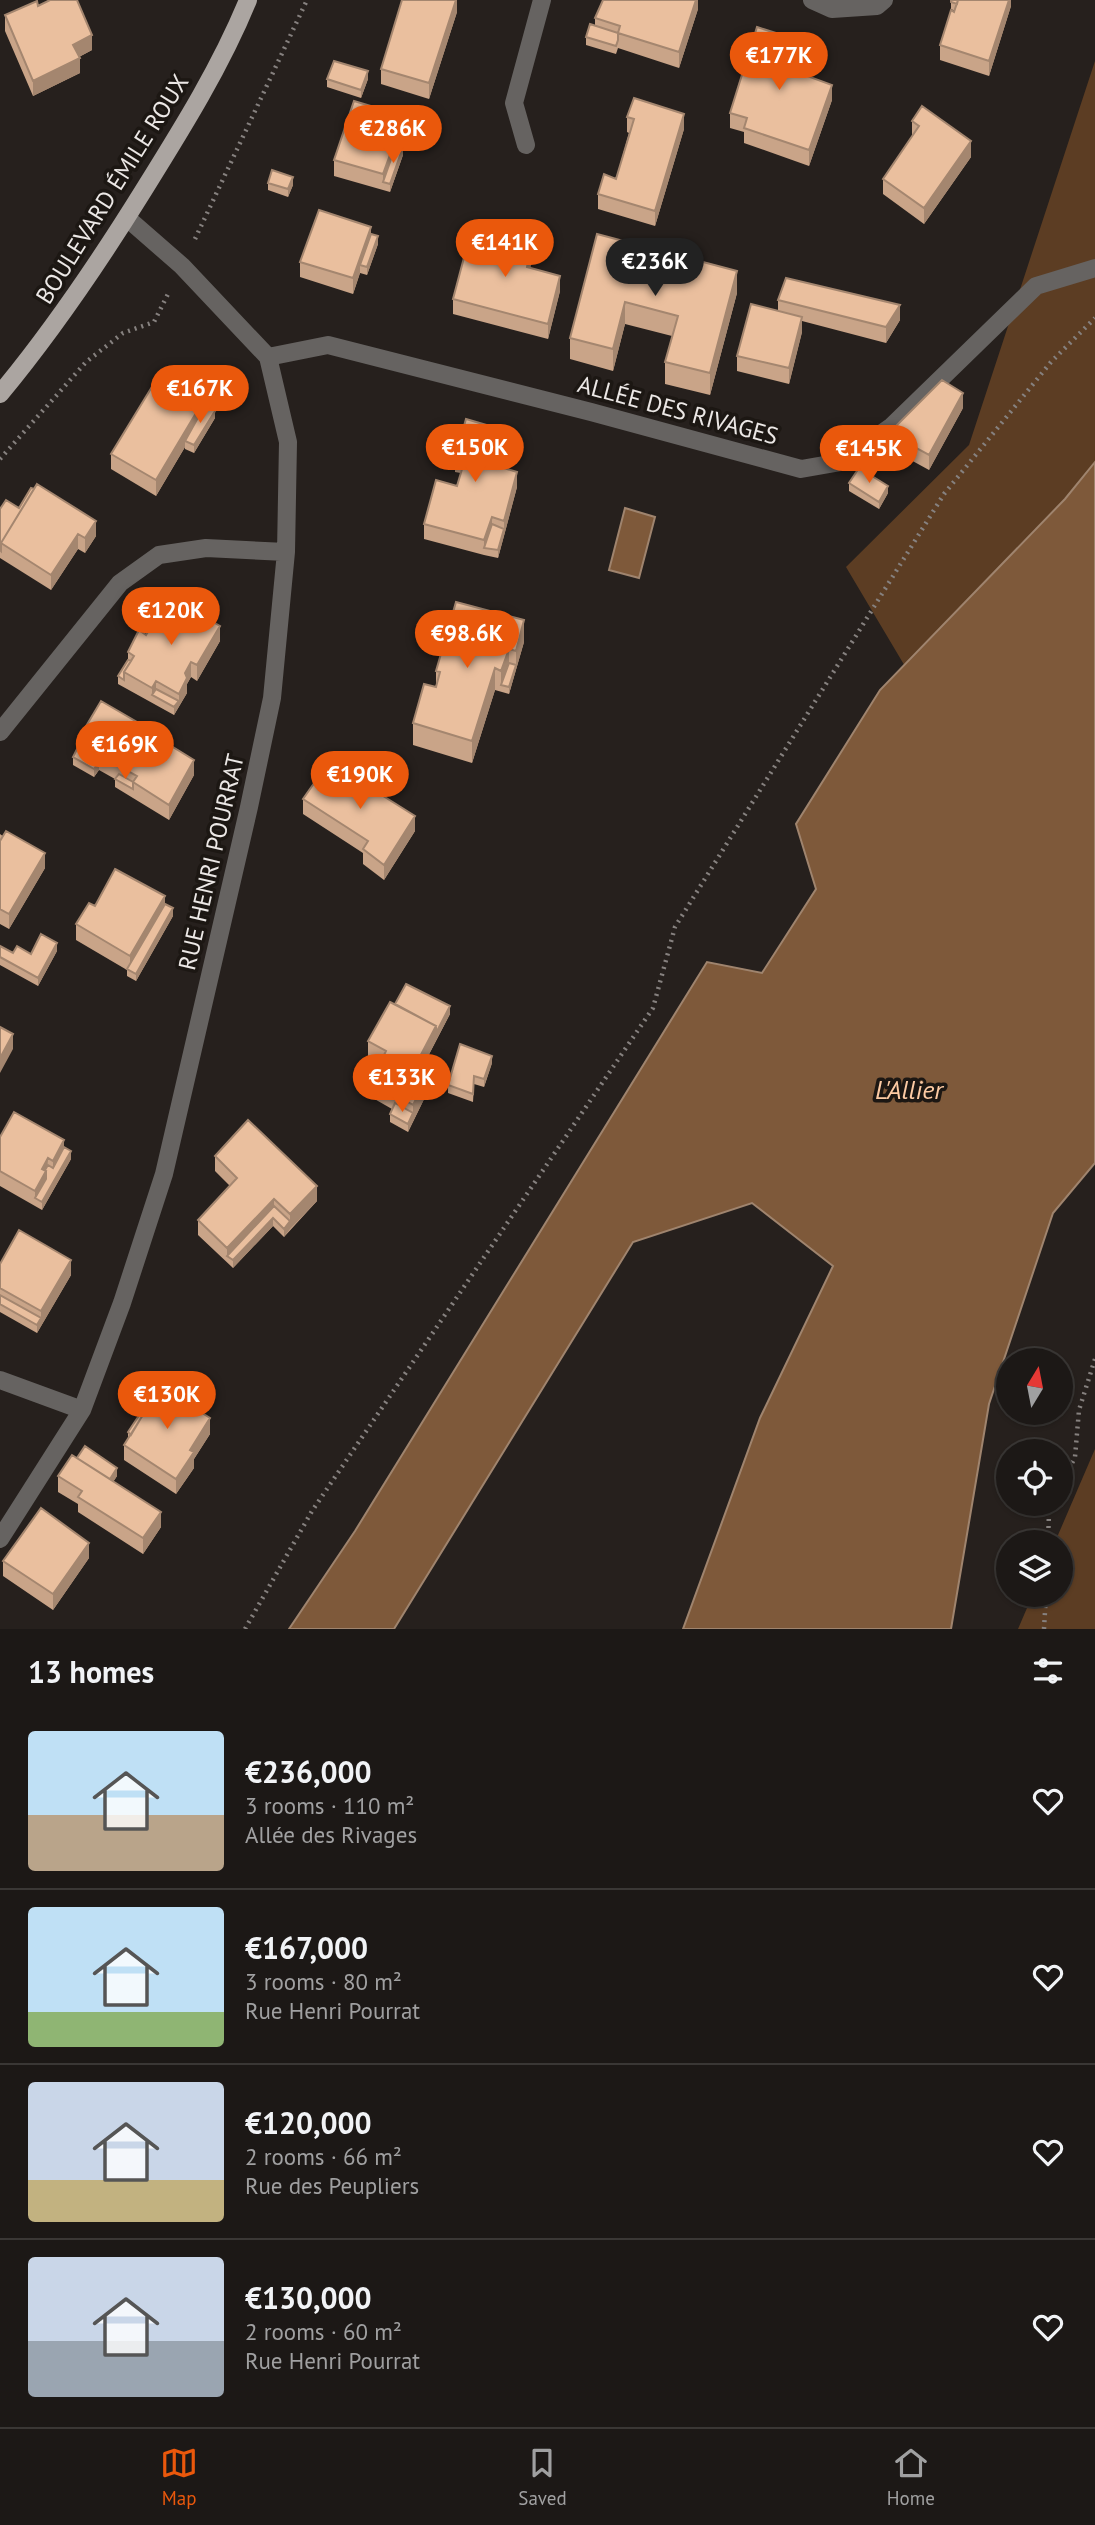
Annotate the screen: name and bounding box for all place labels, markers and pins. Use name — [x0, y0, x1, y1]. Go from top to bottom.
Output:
pin: €177K — [730, 32, 828, 92]
pin: €286K — [344, 106, 442, 165]
pin: €141K — [456, 219, 554, 279]
pin: €236K — [606, 238, 704, 298]
pin: €167K — [151, 366, 249, 425]
pin: €150K — [426, 424, 524, 484]
pin: €145K — [820, 426, 918, 485]
pin: €120K — [122, 588, 220, 647]
pin: €98.6K — [410, 610, 524, 670]
pin: €169K — [76, 722, 174, 781]
pin: €190K — [311, 752, 409, 811]
pin: €133K — [353, 1054, 451, 1114]
pin: €130K — [118, 1372, 216, 1431]

